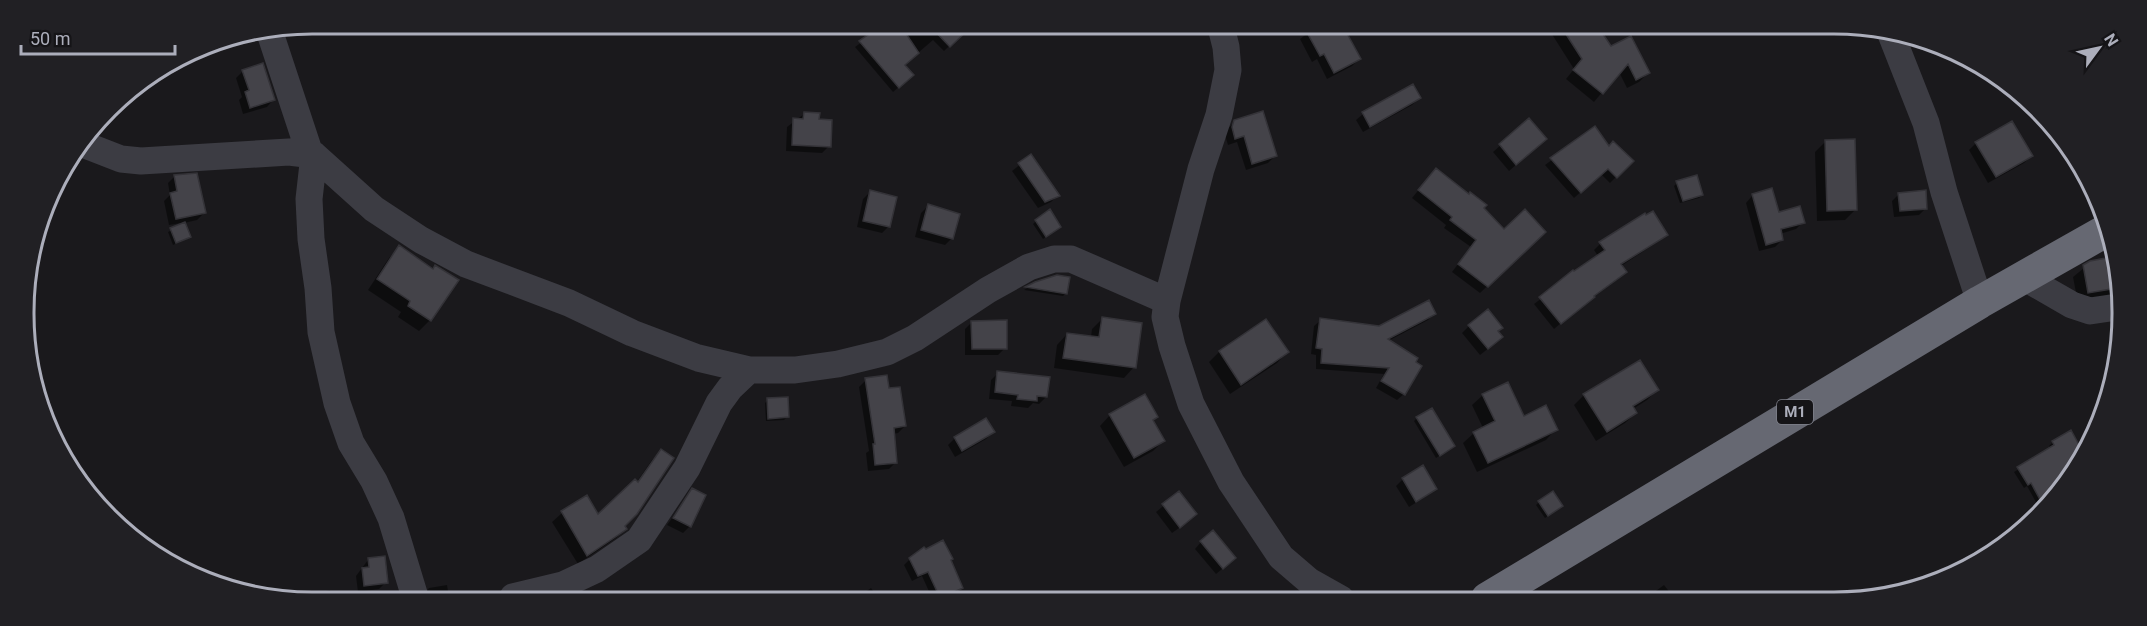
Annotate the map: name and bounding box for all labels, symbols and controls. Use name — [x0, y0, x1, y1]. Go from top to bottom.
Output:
scale bar — [21, 18, 176, 56]
north arrow — [2069, 18, 2129, 78]
text: 50 m — [30, 28, 70, 49]
text: N — [2100, 30, 2122, 50]
road number: M1 — [1777, 400, 1813, 424]

